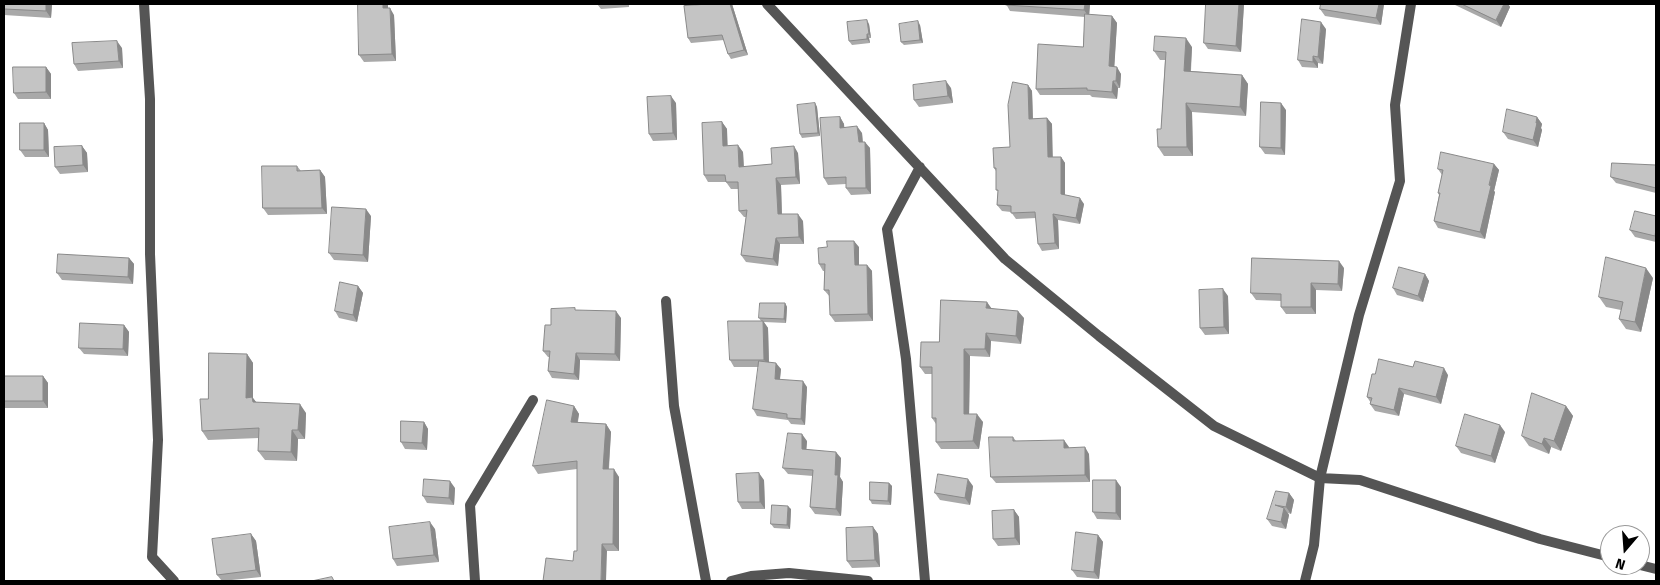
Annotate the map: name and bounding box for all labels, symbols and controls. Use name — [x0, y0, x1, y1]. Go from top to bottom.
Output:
north arrow — [1600, 525, 1650, 575]
text: N — [1613, 554, 1628, 573]

